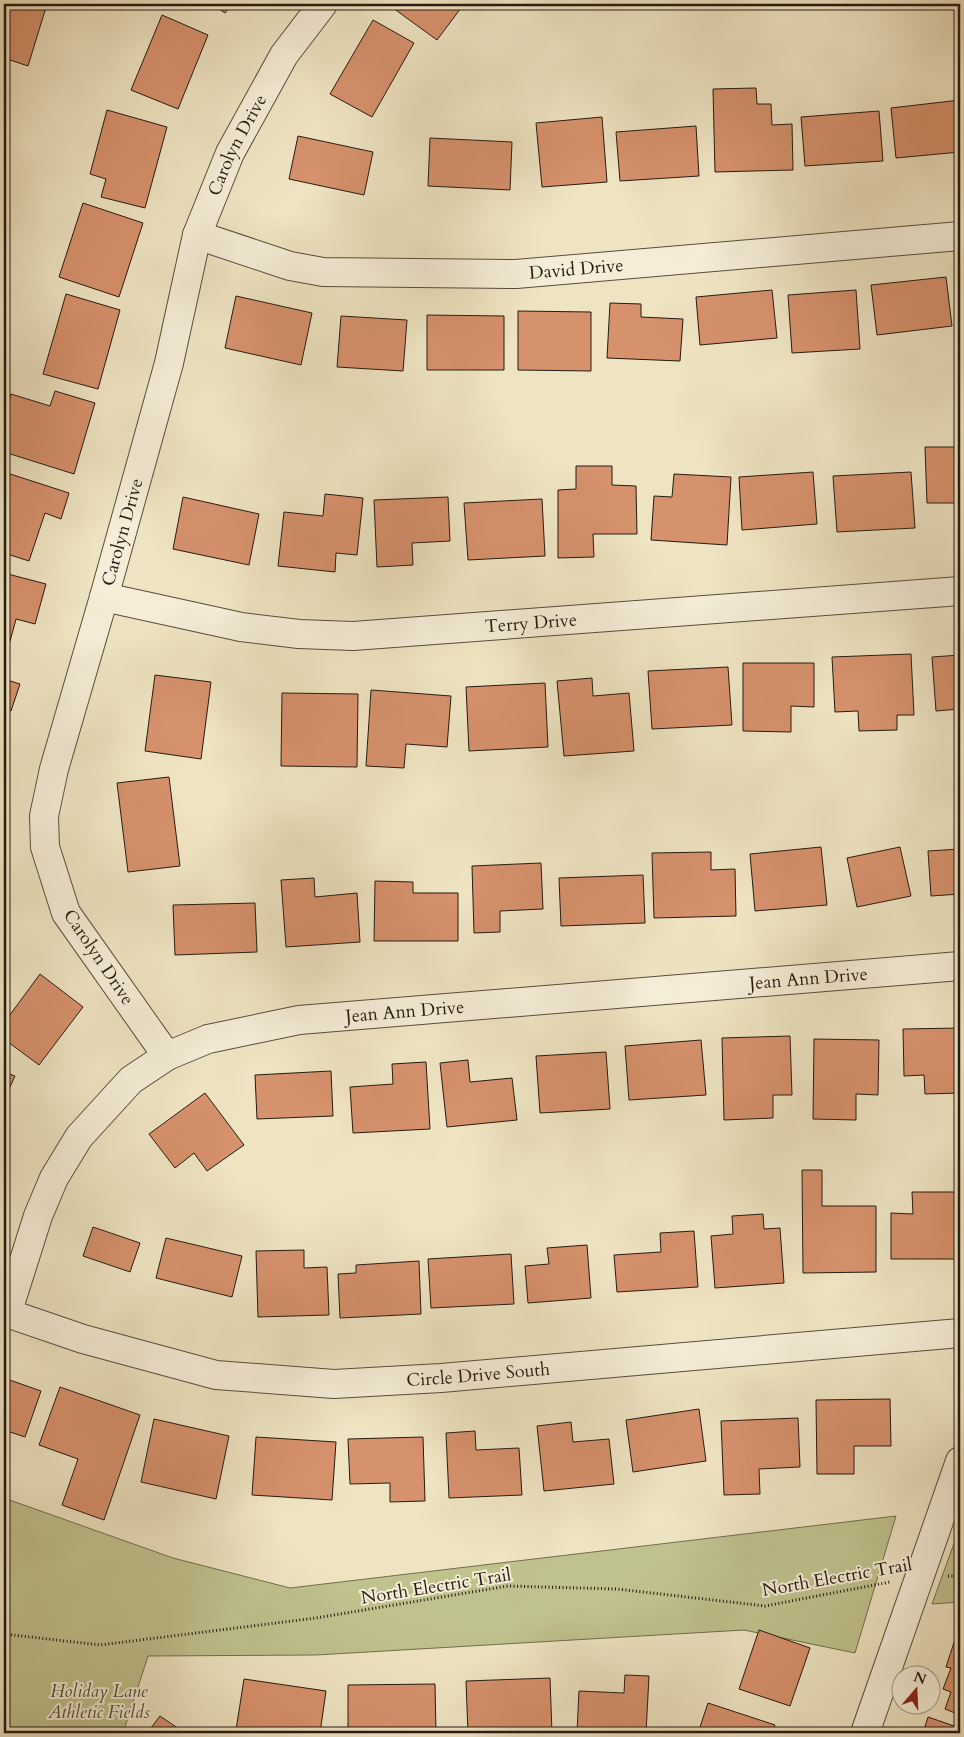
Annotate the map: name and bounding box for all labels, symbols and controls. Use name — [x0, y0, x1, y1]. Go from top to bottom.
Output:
street label: Carolyn Drive — [202, 90, 273, 200]
street label: David Drive — [528, 253, 624, 286]
street label: Carolyn Drive — [96, 475, 149, 589]
street label: Terry Drive — [484, 607, 578, 639]
street label: Carolyn Drive — [57, 904, 140, 1010]
street label: Jean Ann Drive — [745, 962, 869, 996]
street label: Jean Ann Drive — [342, 995, 465, 1029]
street label: Circle Drive South — [406, 1357, 551, 1393]
street label: North Electric Trail — [760, 1552, 914, 1603]
street label: North Electric Trail — [359, 1562, 513, 1611]
north arrow — [892, 1664, 942, 1714]
text: N — [911, 1667, 929, 1689]
park label: Holiday Lane Athletic Fields — [47, 1679, 150, 1725]

